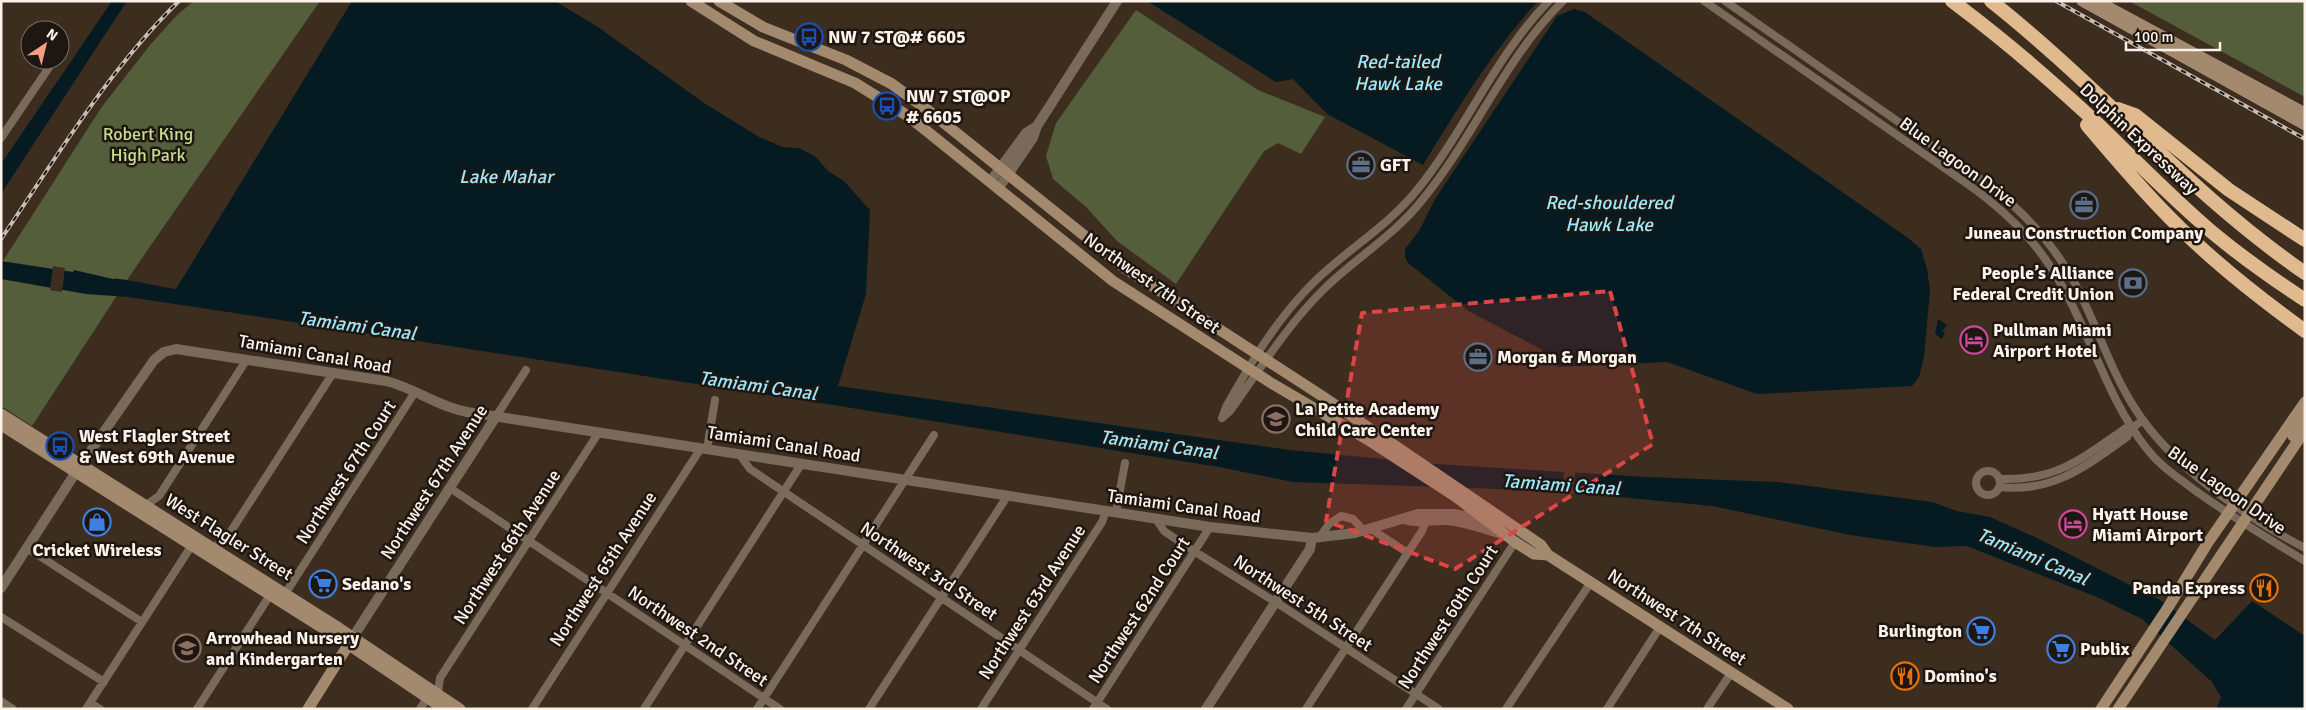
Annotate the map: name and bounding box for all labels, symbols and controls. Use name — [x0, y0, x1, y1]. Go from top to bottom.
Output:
north arrow — [20, 20, 70, 70]
scale bar — [2126, 20, 2220, 52]
bus stop icon: NW 7 ST@# 6605 — [794, 22, 824, 52]
text: N — [43, 25, 61, 45]
place label: NW 7 ST@# 6605 — [828, 26, 966, 48]
text: 100 m — [2134, 28, 2174, 46]
water label: Red-tailed Hawk Lake — [1354, 50, 1443, 96]
street label: Dolphin Expressway — [2075, 79, 2203, 200]
place label: NW 7 ST@OP # 6605 — [906, 85, 1011, 128]
bus stop icon: NW 7 ST@OP # 6605 — [872, 91, 902, 121]
street label: Blue Lagoon Drive — [1895, 112, 2021, 212]
park label: Robert King High Park — [103, 123, 193, 166]
office icon: GFT — [1346, 150, 1376, 180]
place label: GFT — [1380, 154, 1411, 176]
water label: Lake Mahar — [459, 165, 556, 189]
office icon: Juneau Construction Company — [2069, 190, 2099, 220]
water label: Red-shouldered Hawk Lake — [1545, 191, 1675, 237]
place label: Juneau Construction Company — [1965, 222, 2203, 244]
street label: Northwest 7th Street — [1080, 228, 1224, 338]
place label: People’s Alliance Federal Credit Union — [1953, 262, 2114, 305]
bank icon: People’s Alliance Federal Credit Union — [2118, 268, 2148, 298]
water label: Tamiami Canal — [296, 306, 419, 346]
place label: Pullman Miami Airport Hotel — [1993, 319, 2112, 362]
hotel icon: Pullman Miami Airport Hotel — [1959, 325, 1989, 355]
street label: Tamiami Canal Road — [237, 330, 393, 378]
office icon: Morgan & Morgan — [1463, 342, 1493, 372]
place label: Morgan & Morgan — [1497, 346, 1637, 368]
water label: Tamiami Canal — [697, 366, 820, 406]
street label: Northwest 67th Court — [291, 396, 401, 548]
place label: La Petite Academy Child Care Center — [1295, 398, 1439, 441]
street label: Northwest 67th Avenue — [376, 400, 492, 564]
school or university icon: La Petite Academy Child Care Center — [1261, 404, 1291, 434]
street label: Tamiami Canal Road — [706, 421, 862, 467]
place label: West Flagler Street & West 69th Avenue — [79, 425, 235, 468]
water label: Tamiami Canal — [1098, 425, 1221, 465]
bus stop icon: West Flagler Street & West 69th Avenue — [45, 431, 75, 461]
street label: Blue Lagoon Drive — [2164, 441, 2290, 539]
street label: Northwest 66th Avenue — [449, 465, 565, 629]
water label: Tamiami Canal — [1501, 469, 1622, 501]
street label: Tamiami Canal Road — [1106, 484, 1262, 528]
street label: Northwest 65th Avenue — [545, 487, 661, 651]
street label: West Flagler Street — [161, 489, 297, 585]
place label: Hyatt House Miami Airport — [2092, 503, 2203, 546]
shop icon: Cricket Wireless — [82, 507, 112, 537]
hotel icon: Hyatt House Miami Airport — [2058, 509, 2088, 539]
street label: Northwest 3rd Street — [856, 517, 1002, 625]
street label: Northwest 63rd Avenue — [974, 521, 1090, 683]
water label: Tamiami Canal — [1973, 523, 2093, 592]
street label: Northwest 62nd Court — [1083, 533, 1195, 687]
place label: Cricket Wireless — [33, 539, 162, 561]
street label: Northwest 60th Court — [1393, 541, 1503, 693]
street label: Northwest 5th Street — [1229, 550, 1377, 656]
street label: Northwest 7th Street — [1603, 564, 1751, 670]
supermarket icon: Sedano's — [308, 569, 338, 599]
place label: Sedano's — [342, 573, 411, 595]
restaurant icon: Panda Express — [2249, 573, 2279, 603]
place label: Panda Express — [2132, 577, 2245, 599]
street label: Northwest 2nd Street — [624, 581, 772, 691]
supermarket icon: Burlington — [1966, 616, 1996, 646]
place label: Burlington — [1878, 620, 1962, 642]
place label: Arrowhead Nursery and Kindergarten — [206, 627, 359, 670]
school or university icon: Arrowhead Nursery and Kindergarten — [172, 633, 202, 663]
supermarket icon: Publix — [2046, 634, 2076, 664]
place label: Publix — [2080, 638, 2130, 660]
restaurant icon: Domino's — [1890, 661, 1920, 691]
place label: Domino's — [1924, 665, 1997, 687]

